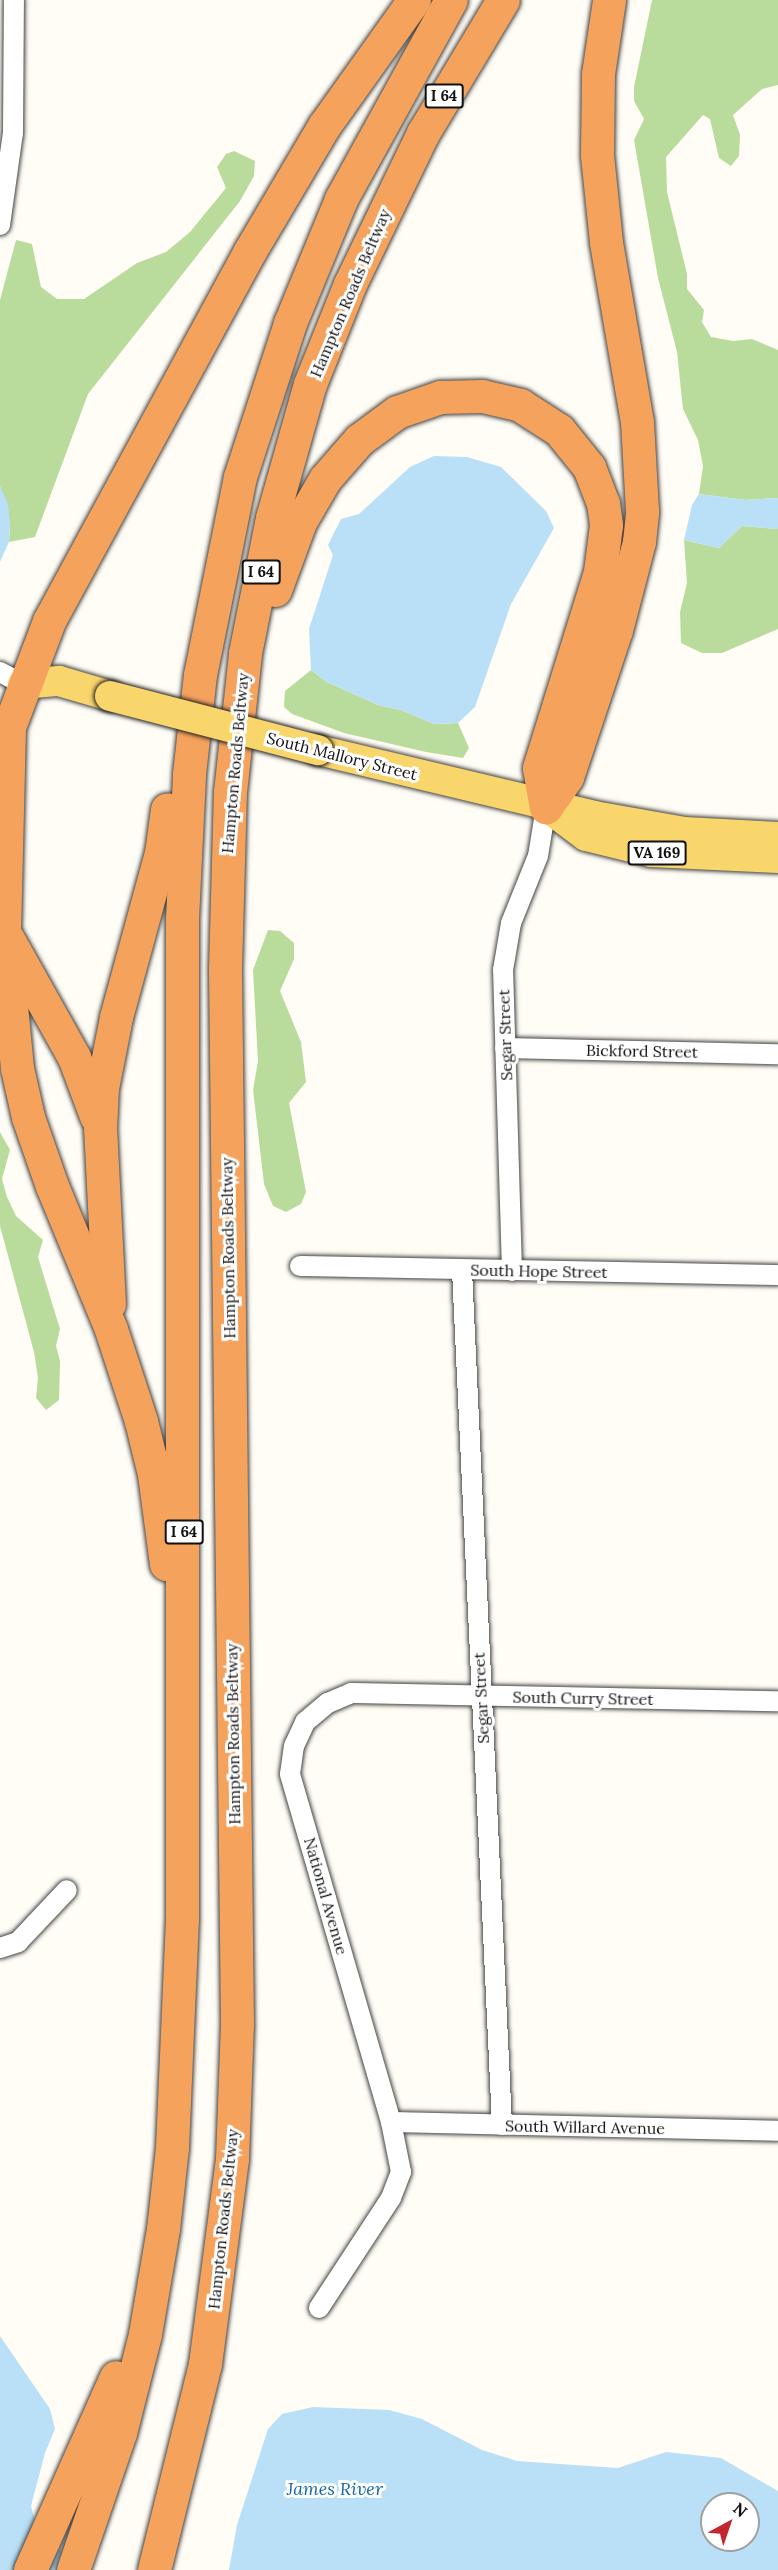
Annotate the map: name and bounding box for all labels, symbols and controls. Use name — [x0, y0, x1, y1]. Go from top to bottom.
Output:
road number: I 64 — [424, 84, 464, 108]
street label: Hampton Roads Beltway — [306, 206, 394, 380]
road number: I 64 — [242, 560, 280, 584]
street label: Hampton Roads Beltway — [218, 672, 252, 854]
street label: South Mallory Street — [265, 728, 419, 784]
road number: VA 169 — [627, 841, 687, 865]
street label: Segar Street — [494, 989, 516, 1081]
street label: Bickford Street — [586, 1040, 698, 1062]
street label: Hampton Roads Beltway — [217, 1157, 239, 1339]
street label: South Hope Street — [470, 1260, 608, 1282]
road number: I 64 — [164, 1520, 204, 1544]
street label: Hampton Roads Beltway — [222, 1643, 244, 1825]
street label: Segar Street — [469, 1652, 493, 1744]
street label: South Curry Street — [512, 1687, 654, 1709]
street label: National Avenue — [300, 1835, 352, 1957]
street label: South Willard Avenue — [505, 2116, 665, 2138]
street label: Hampton Roads Beltway — [204, 2128, 242, 2310]
water label: James River — [287, 2478, 383, 2500]
north arrow — [700, 2492, 760, 2552]
text: N — [729, 2498, 751, 2521]

